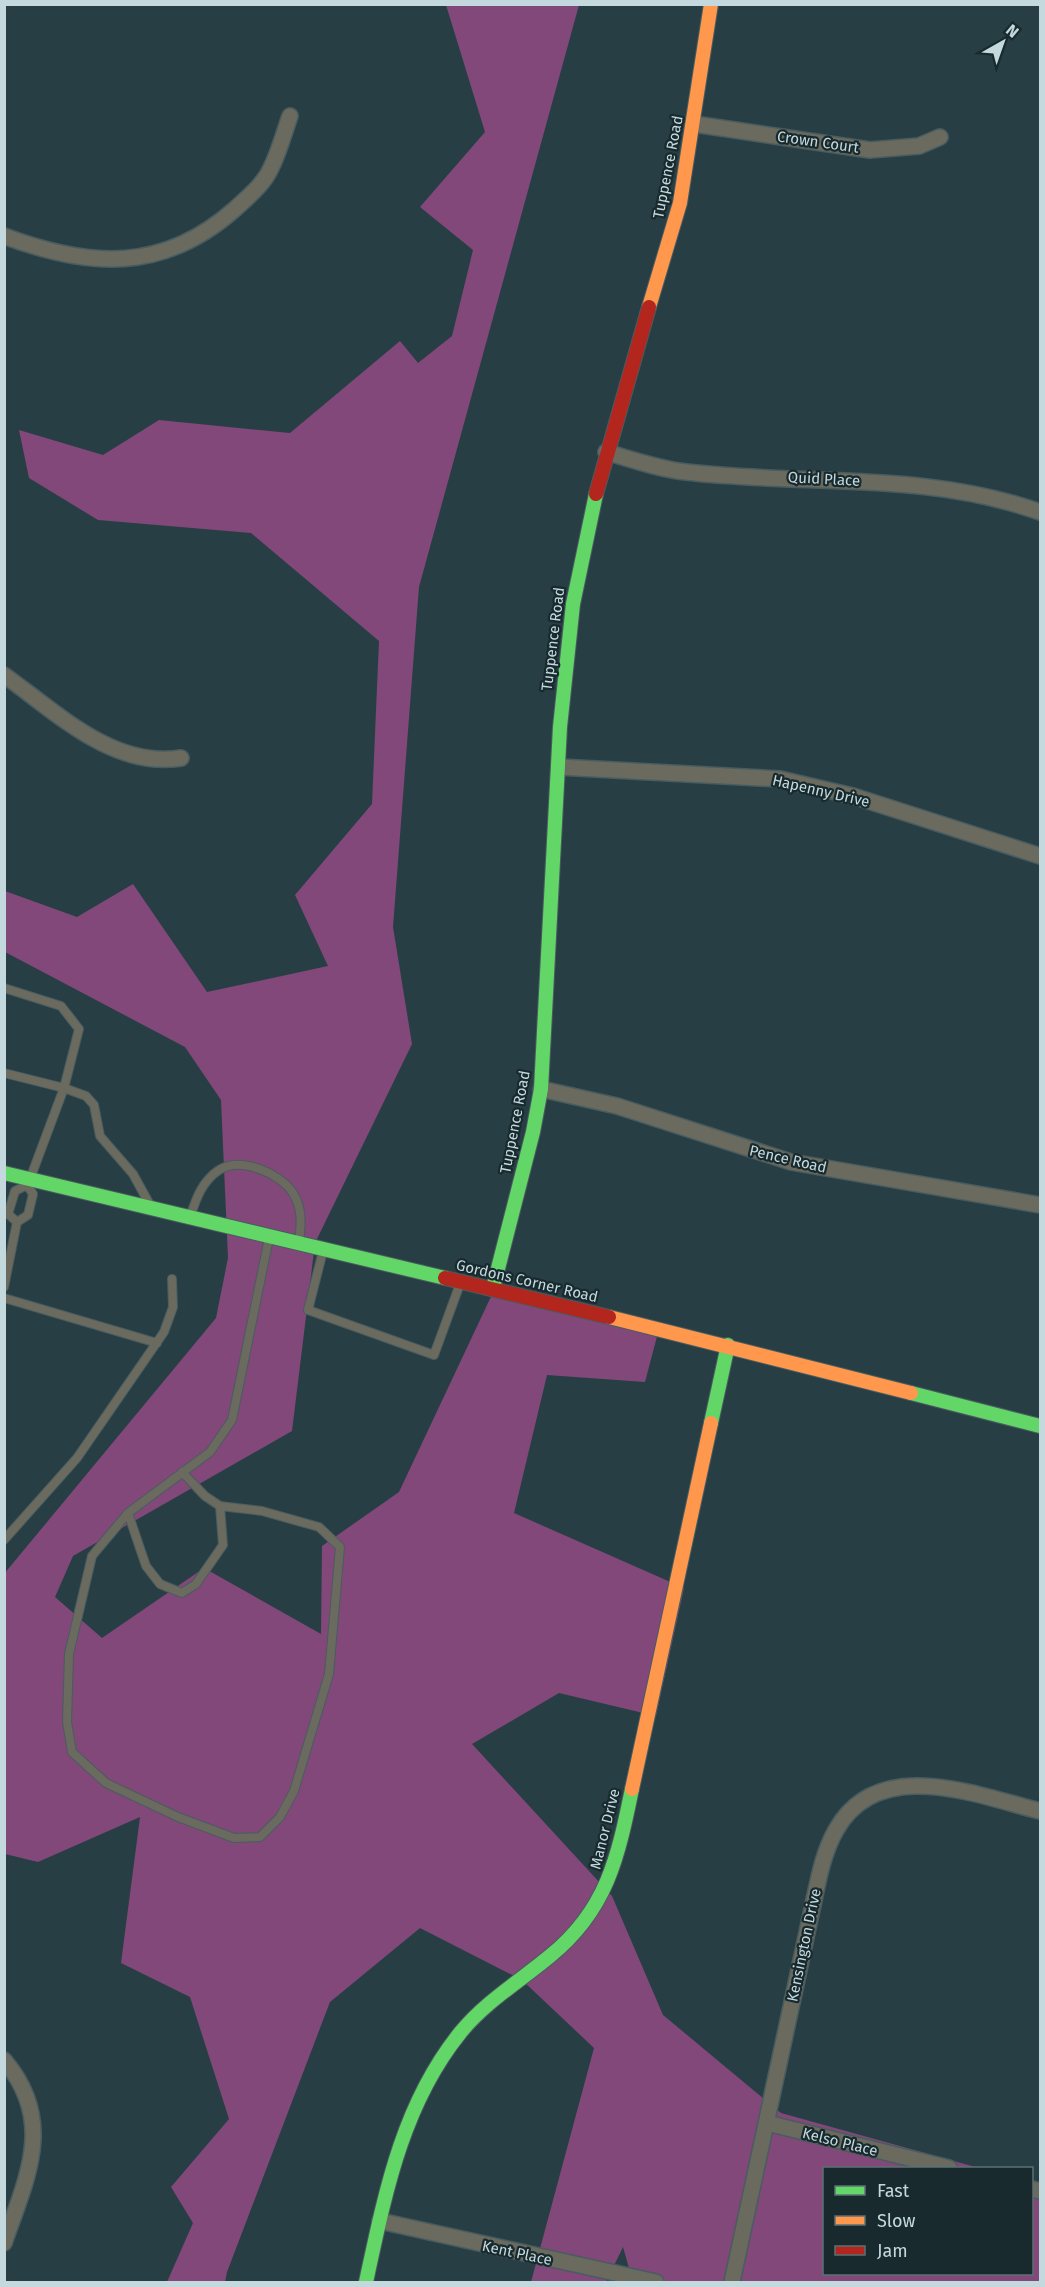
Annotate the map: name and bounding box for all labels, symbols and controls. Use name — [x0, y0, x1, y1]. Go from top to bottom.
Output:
north arrow — [973, 12, 1033, 72]
text: N — [1002, 20, 1022, 42]
street label: Tuppence Road — [649, 114, 687, 220]
street label: Crown Court — [776, 127, 861, 157]
street label: Quid Place — [787, 468, 861, 490]
street label: Tuppence Road — [538, 586, 568, 692]
street label: Hapenny Drive — [771, 771, 871, 811]
street label: Tuppence Road — [496, 1069, 534, 1175]
street label: Pence Road — [748, 1141, 828, 1177]
street label: Gordons Corner Road — [454, 1256, 600, 1306]
street label: Manor Drive — [586, 1787, 624, 1871]
street label: Kensington Drive — [783, 1887, 825, 2003]
street label: Kelso Place — [800, 2124, 880, 2160]
legend — [823, 2167, 1033, 2275]
text: Fast — [877, 2180, 910, 2202]
text: Slow — [877, 2210, 916, 2232]
street label: Kent Place — [480, 2237, 554, 2269]
text: Jam — [877, 2240, 908, 2262]

